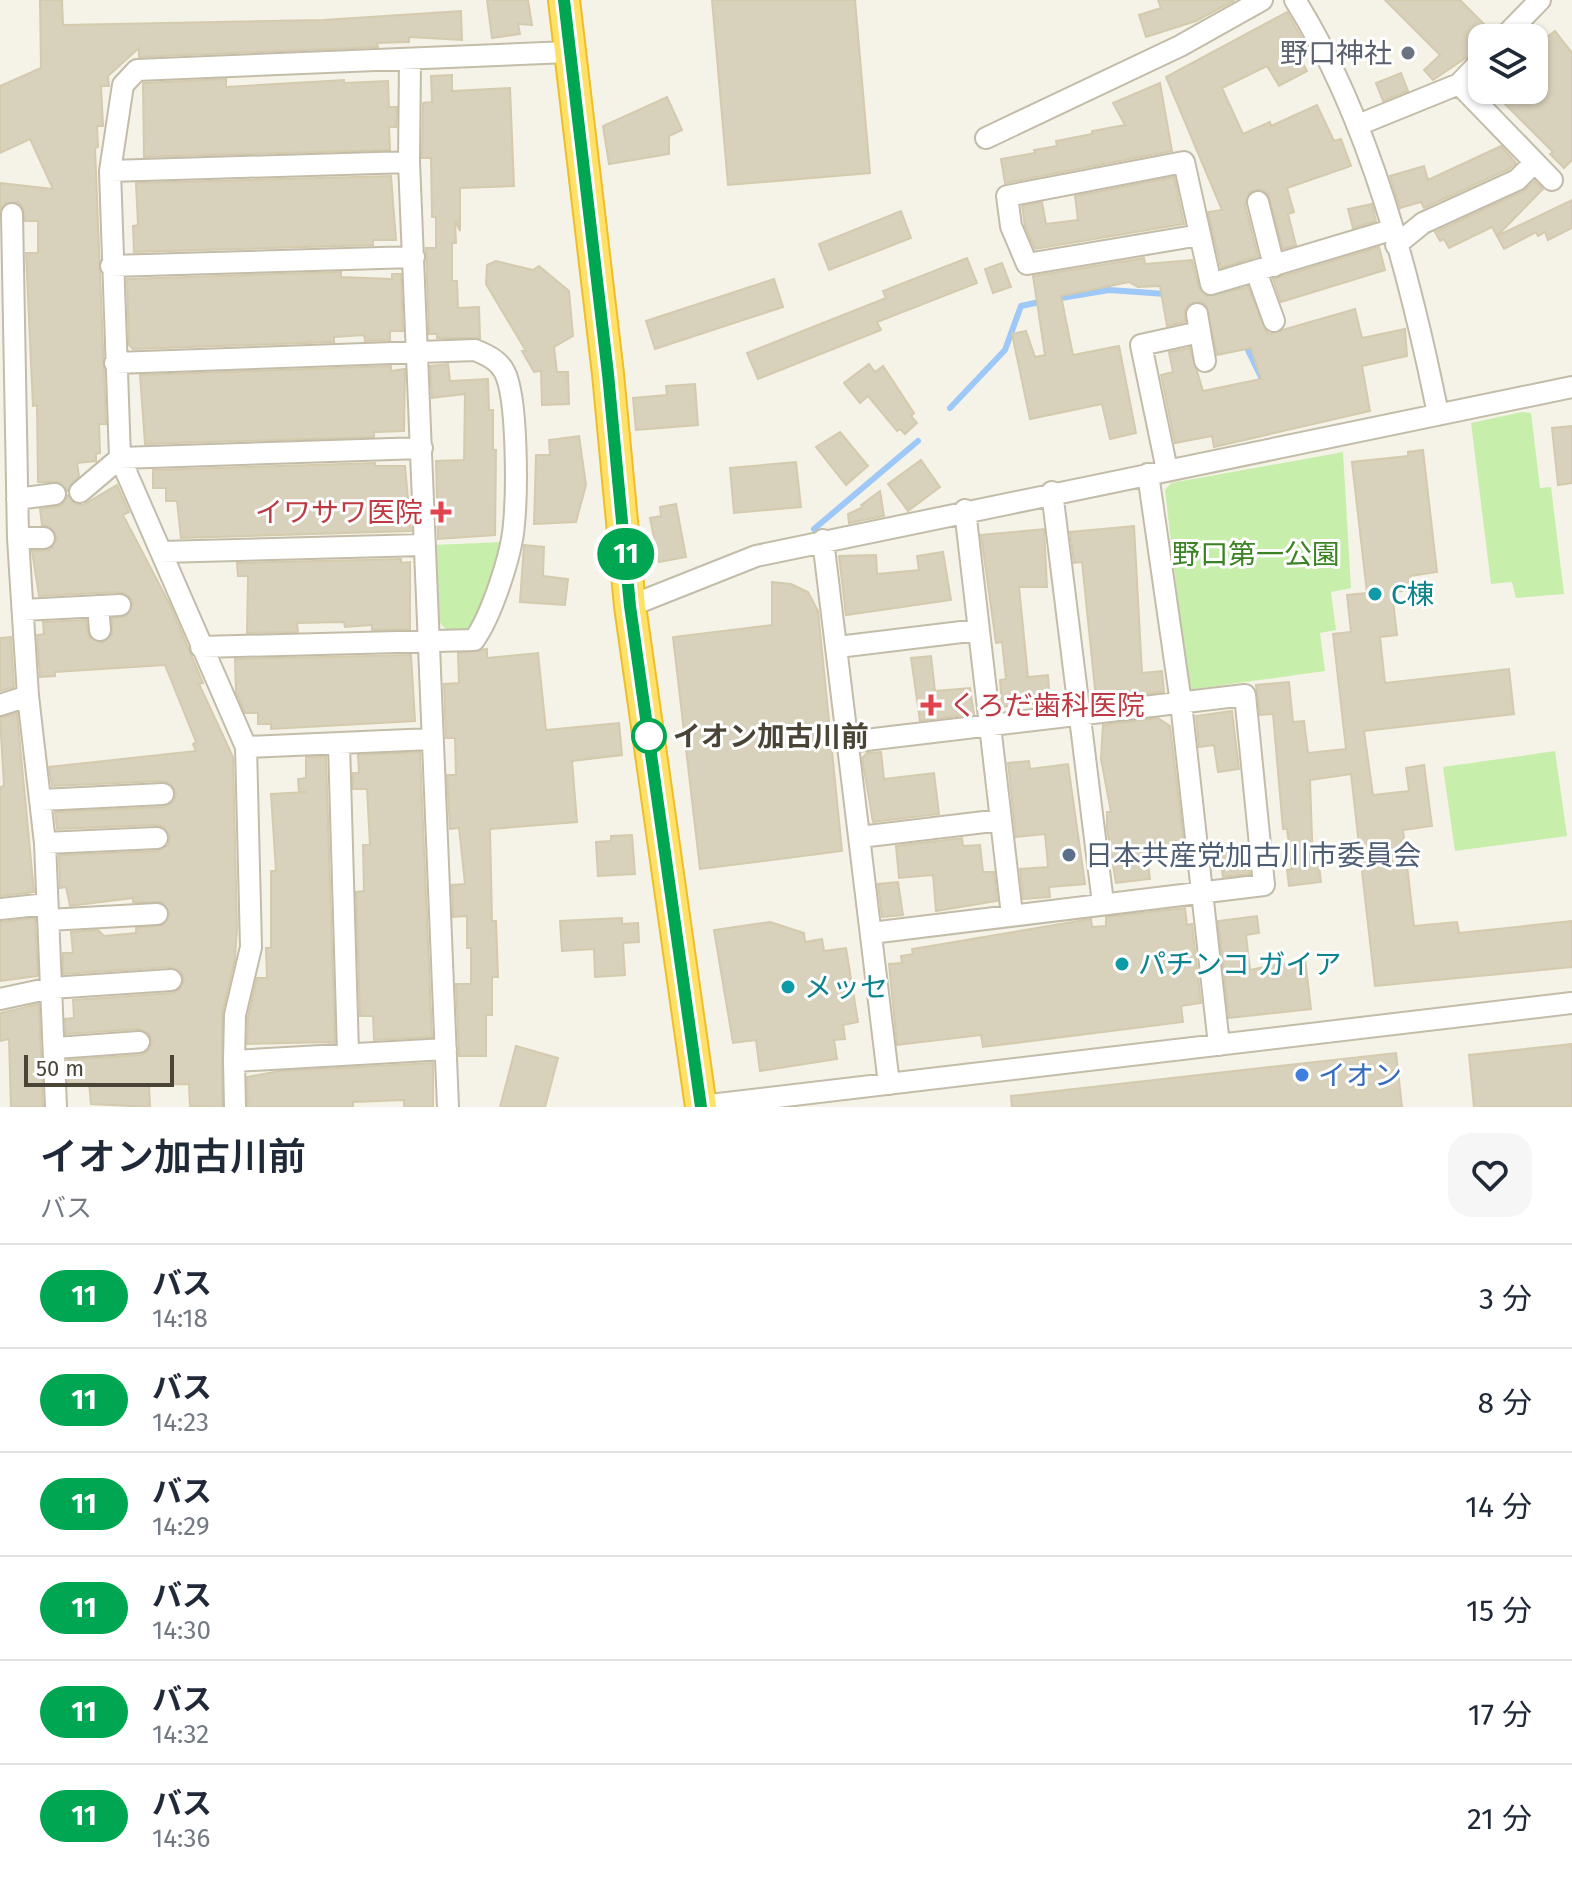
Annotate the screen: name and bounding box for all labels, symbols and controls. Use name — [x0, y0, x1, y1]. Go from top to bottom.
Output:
map controls — [1468, 24, 1548, 104]
button: layers — [1468, 24, 1548, 104]
place label: 野口神社 — [1280, 37, 1392, 70]
marker: 野口神社 — [1399, 44, 1417, 62]
place label: イワサワ医院 — [255, 496, 423, 529]
marker: イワサワ医院 — [430, 501, 452, 523]
line badge: 11 — [590, 528, 662, 580]
text: 11 — [613, 537, 639, 570]
park label: 野口第一公園 — [1172, 538, 1340, 571]
place label: C棟 — [1391, 578, 1435, 611]
marker: C棟 — [1366, 585, 1384, 603]
place label: くろだ歯科医院 — [949, 689, 1145, 722]
marker: くろだ歯科医院 — [920, 694, 942, 716]
marker: イオン加古川前 — [632, 719, 666, 753]
place label: イオン加古川前 — [673, 720, 869, 753]
place label: 日本共産党加古川市委員会 — [1085, 839, 1421, 872]
marker: 日本共産党加古川市委員会 — [1060, 846, 1078, 864]
place label: パチンコ ガイア — [1138, 948, 1341, 981]
marker: パチンコ ガイア — [1113, 955, 1131, 973]
place label: メッセ — [804, 971, 888, 1004]
marker: メッセ — [779, 978, 797, 996]
scale bar — [24, 1051, 174, 1087]
text: 50 m — [36, 1055, 84, 1082]
place label: イオン — [1318, 1059, 1402, 1092]
marker: イオン — [1293, 1066, 1311, 1084]
button: heart — [1448, 1133, 1532, 1217]
text: イオン加古川前 — [40, 1134, 306, 1180]
text: バス — [40, 1193, 92, 1224]
text: バス — [152, 1266, 212, 1302]
text: 11 — [71, 1279, 97, 1312]
text: 3 分 — [1479, 1281, 1532, 1317]
text: 14:18 — [152, 1303, 208, 1334]
text: バス — [152, 1370, 212, 1406]
text: 11 — [71, 1383, 97, 1416]
text: 8 分 — [1478, 1385, 1532, 1421]
text: 14:23 — [152, 1407, 209, 1438]
text: バス — [152, 1474, 212, 1510]
text: 11 — [71, 1487, 97, 1520]
text: 14 分 — [1465, 1489, 1532, 1525]
text: 14:29 — [152, 1511, 210, 1542]
text: バス — [152, 1578, 212, 1614]
text: 11 — [71, 1591, 97, 1624]
text: 15 分 — [1466, 1593, 1532, 1629]
text: 14:30 — [152, 1615, 211, 1646]
text: バス — [152, 1682, 212, 1718]
text: 11 — [71, 1695, 97, 1728]
text: 17 分 — [1468, 1697, 1532, 1733]
text: 14:32 — [152, 1719, 209, 1750]
text: バス — [152, 1786, 212, 1822]
text: 11 — [71, 1799, 97, 1832]
text: 21 分 — [1467, 1801, 1532, 1837]
text: 14:36 — [152, 1823, 210, 1854]

